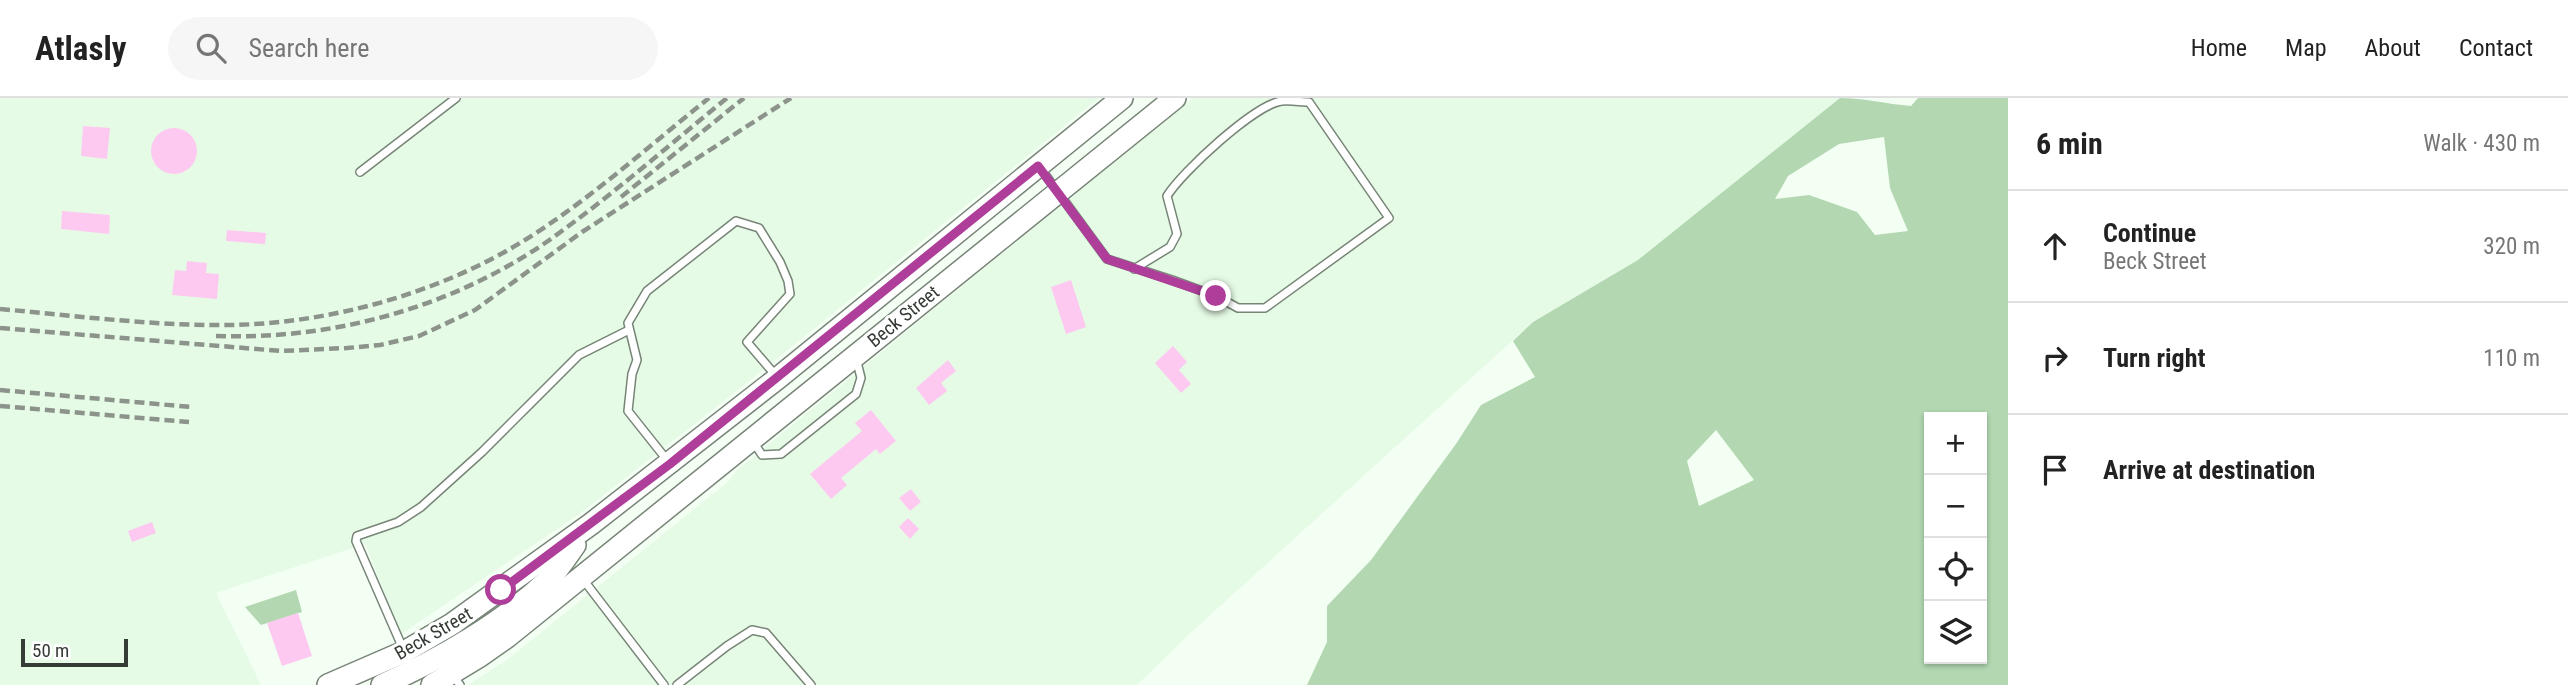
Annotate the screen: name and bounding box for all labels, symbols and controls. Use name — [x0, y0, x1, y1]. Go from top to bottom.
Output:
search box — [168, 17, 658, 80]
text: Atlasly — [35, 29, 126, 68]
icon: search — [192, 29, 230, 67]
text: Search here — [248, 33, 369, 63]
text: Home — [2191, 34, 2247, 62]
text: Map — [2285, 34, 2327, 62]
text: About — [2365, 34, 2421, 62]
text: Contact — [2459, 34, 2533, 62]
text: 6 min — [2036, 126, 2103, 161]
text: Walk · 430 m — [2423, 130, 2540, 157]
text: Continue — [2103, 218, 2196, 248]
icon: ahead — [2036, 227, 2074, 265]
text: 320 m — [2483, 233, 2540, 260]
text: Beck Street — [2103, 248, 2207, 275]
route end — [1200, 280, 1231, 311]
street label: Beck Street — [863, 281, 944, 352]
icon: right — [2036, 339, 2074, 377]
text: Turn right — [2103, 343, 2205, 373]
text: 110 m — [2483, 345, 2540, 372]
map controls — [1924, 412, 1987, 664]
button: + — [1924, 412, 1987, 475]
icon: arrive — [2036, 451, 2074, 489]
text: Arrive at destination — [2103, 455, 2315, 485]
button: − — [1924, 475, 1987, 538]
button: locate — [1924, 538, 1987, 601]
route start — [485, 574, 516, 605]
button: layers — [1924, 601, 1987, 664]
street label: Beck Street — [390, 602, 476, 665]
scale bar — [21, 636, 128, 668]
text: 50 m — [32, 639, 69, 662]

